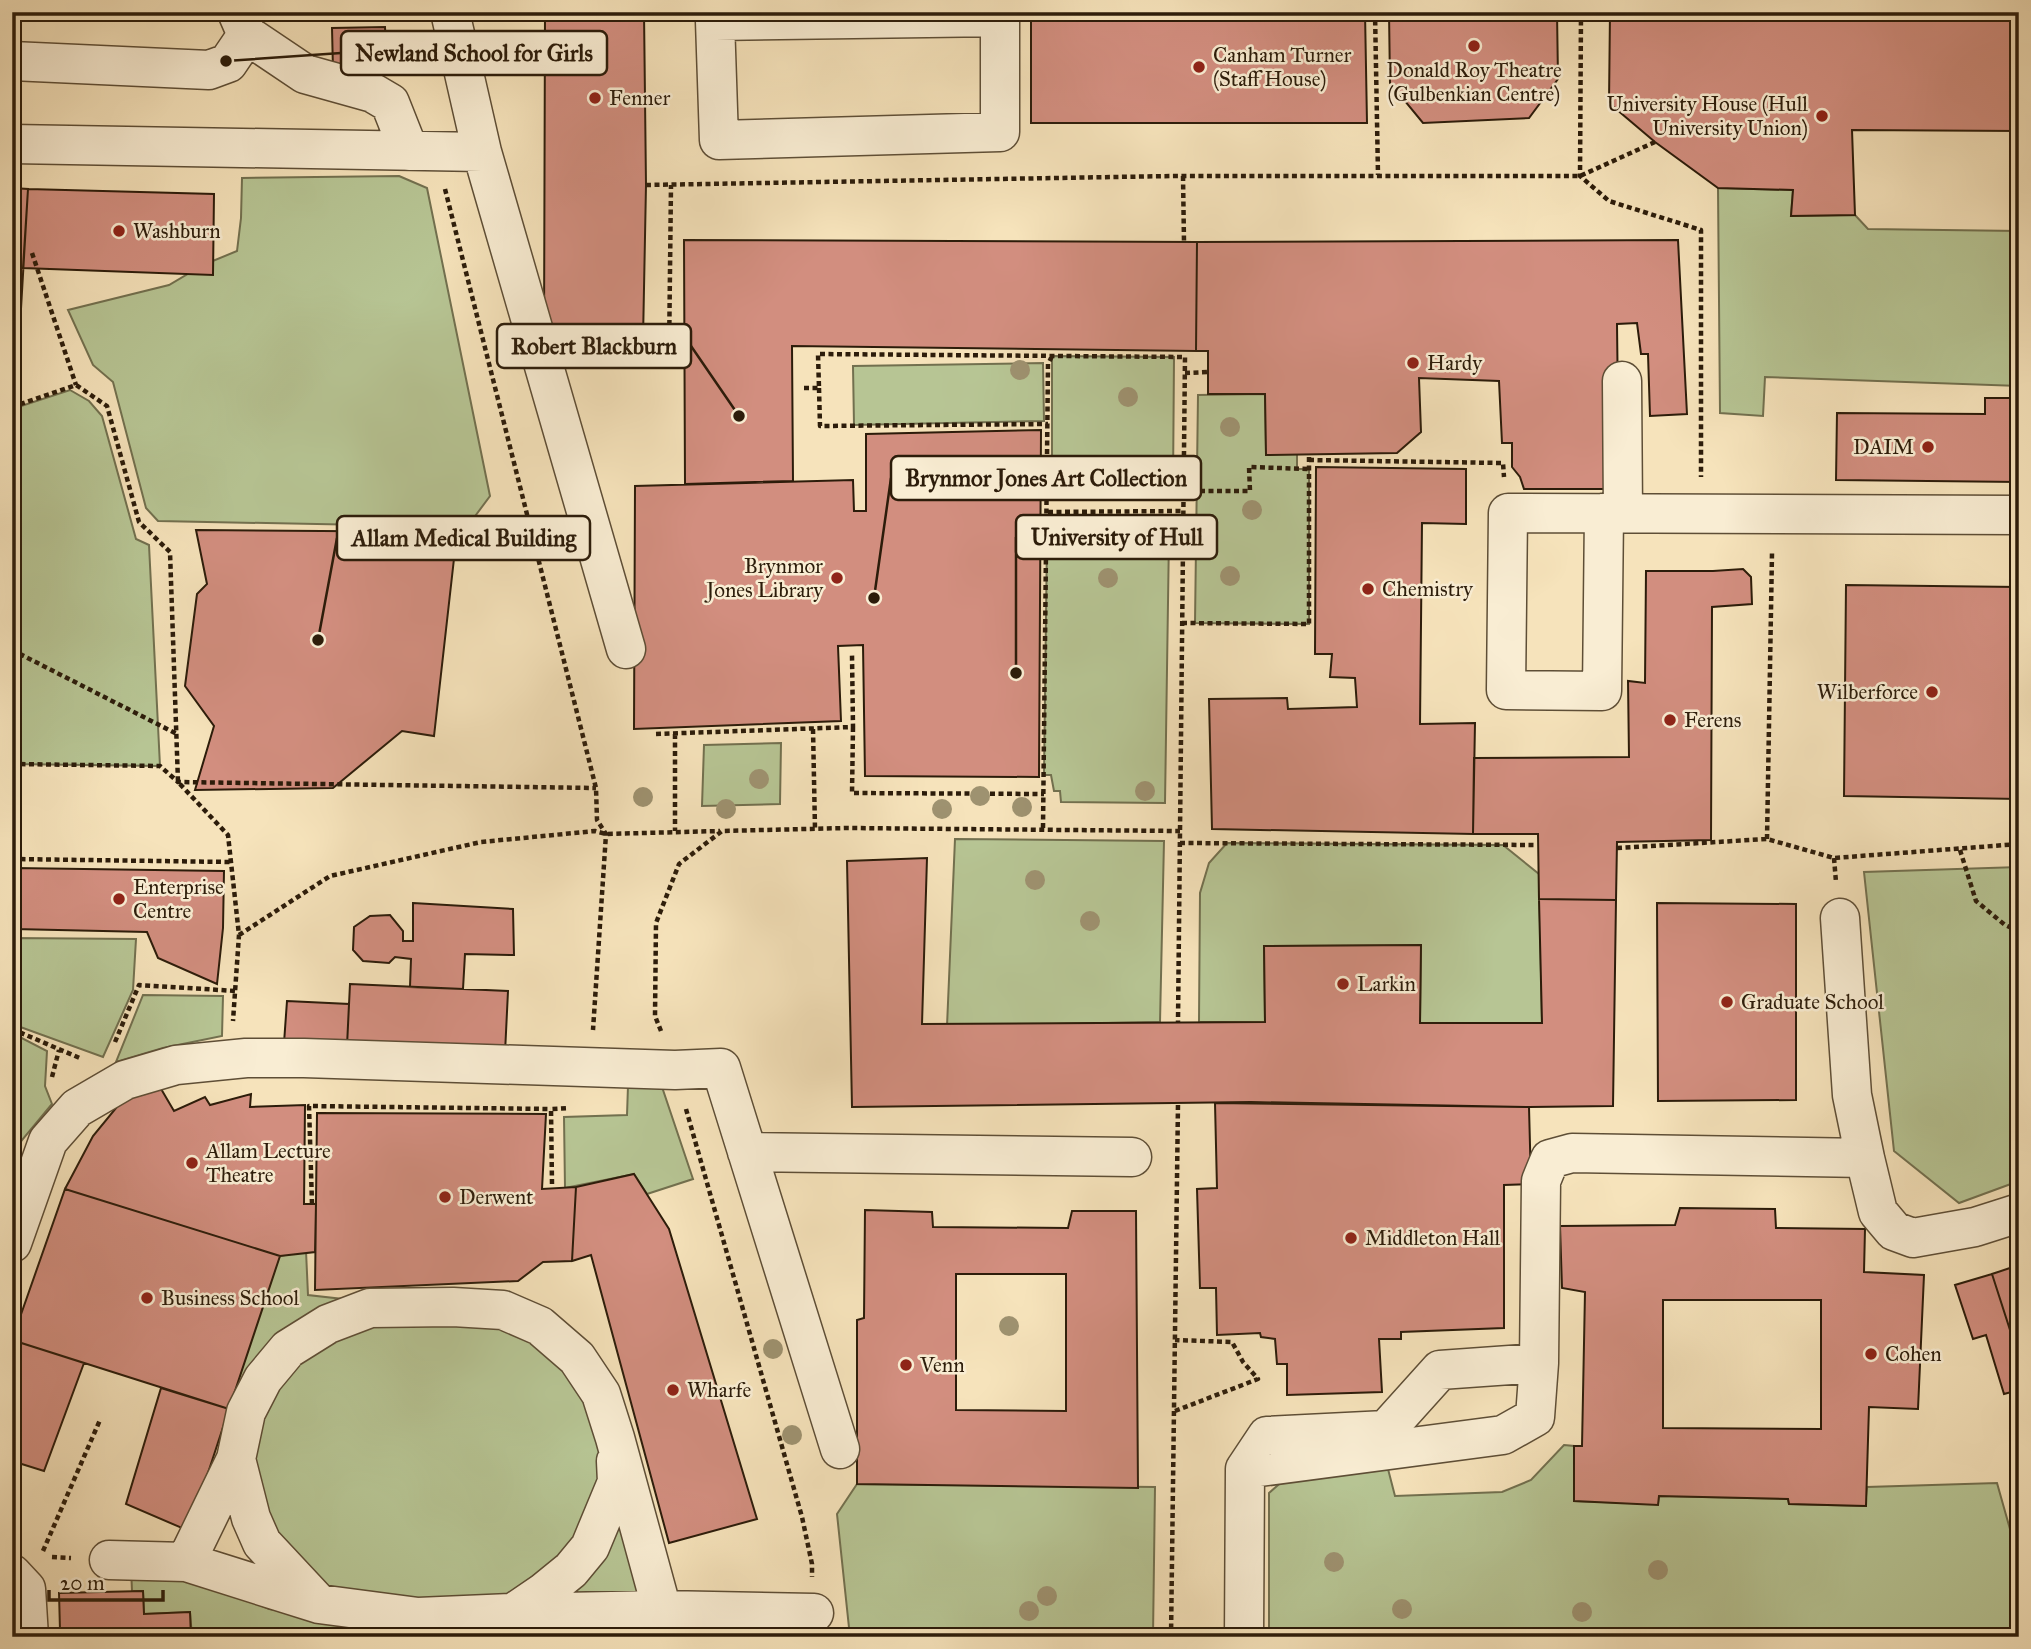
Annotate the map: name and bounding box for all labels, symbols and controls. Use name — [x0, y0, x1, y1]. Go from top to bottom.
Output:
callout: Newland School for Girls — [341, 31, 607, 75]
marker: Donald Roy Theatre (Gulbenkian Centre) — [1466, 38, 1482, 54]
text: Newland School for Girls — [355, 39, 594, 67]
place label: Canham Turner (Staff House) — [1213, 42, 1351, 92]
place label: Donald Roy Theatre (Gulbenkian Centre) — [1386, 57, 1562, 107]
marker: Canham Turner (Staff House) — [1191, 59, 1207, 75]
place label: Fenner — [609, 85, 670, 111]
marker: Fenner — [587, 90, 603, 106]
place label: University House (Hull University Union) — [1606, 91, 1808, 141]
marker: University House (Hull University Union) — [1814, 108, 1830, 124]
place label: Washburn — [133, 218, 221, 244]
marker: Washburn — [111, 223, 127, 239]
callout: Robert Blackburn — [497, 324, 691, 368]
text: Robert Blackburn — [511, 332, 678, 360]
place label: Hardy — [1427, 350, 1483, 376]
marker: Hardy — [1405, 355, 1421, 371]
place label: DAIM — [1853, 434, 1914, 460]
marker: DAIM — [1920, 439, 1936, 455]
callout: Brynmor Jones Art Collection — [891, 456, 1201, 500]
text: Brynmor Jones Art Collection — [905, 464, 1188, 493]
callout: University of Hull — [1016, 515, 1217, 559]
callout: Allam Medical Building — [337, 516, 590, 560]
text: University of Hull — [1031, 523, 1204, 552]
text: Allam Medical Building — [350, 524, 577, 553]
place label: Brynmor Jones Library — [704, 553, 824, 603]
marker: Brynmor Jones Library — [829, 570, 845, 586]
place label: Chemistry — [1382, 576, 1474, 602]
marker: Chemistry — [1360, 581, 1376, 597]
place label: Wilberforce — [1817, 679, 1918, 705]
marker: Wilberforce — [1924, 684, 1940, 700]
place label: Ferens — [1684, 707, 1742, 733]
marker: Ferens — [1662, 712, 1678, 728]
place label: Enterprise Centre — [133, 874, 224, 924]
marker: Enterprise Centre — [111, 891, 127, 907]
place label: Larkin — [1357, 971, 1416, 997]
marker: Larkin — [1335, 976, 1351, 992]
place label: Graduate School — [1741, 989, 1884, 1015]
marker: Graduate School — [1719, 994, 1735, 1010]
place label: Allam Lecture Theatre — [205, 1138, 331, 1188]
marker: Allam Lecture Theatre — [184, 1155, 200, 1171]
place label: Derwent — [459, 1184, 534, 1210]
marker: Derwent — [437, 1189, 453, 1205]
place label: Middleton Hall — [1365, 1225, 1501, 1251]
marker: Middleton Hall — [1343, 1230, 1359, 1246]
place label: Business School — [161, 1285, 299, 1311]
marker: Business School — [139, 1290, 155, 1306]
place label: Cohen — [1885, 1341, 1942, 1367]
marker: Cohen — [1863, 1346, 1879, 1362]
place label: Venn — [919, 1352, 965, 1378]
marker: Venn — [898, 1357, 914, 1373]
place label: Wharfe — [687, 1377, 751, 1403]
marker: Wharfe — [665, 1382, 681, 1398]
scale bar — [49, 1558, 163, 1602]
text: 20 m — [60, 1570, 105, 1596]

